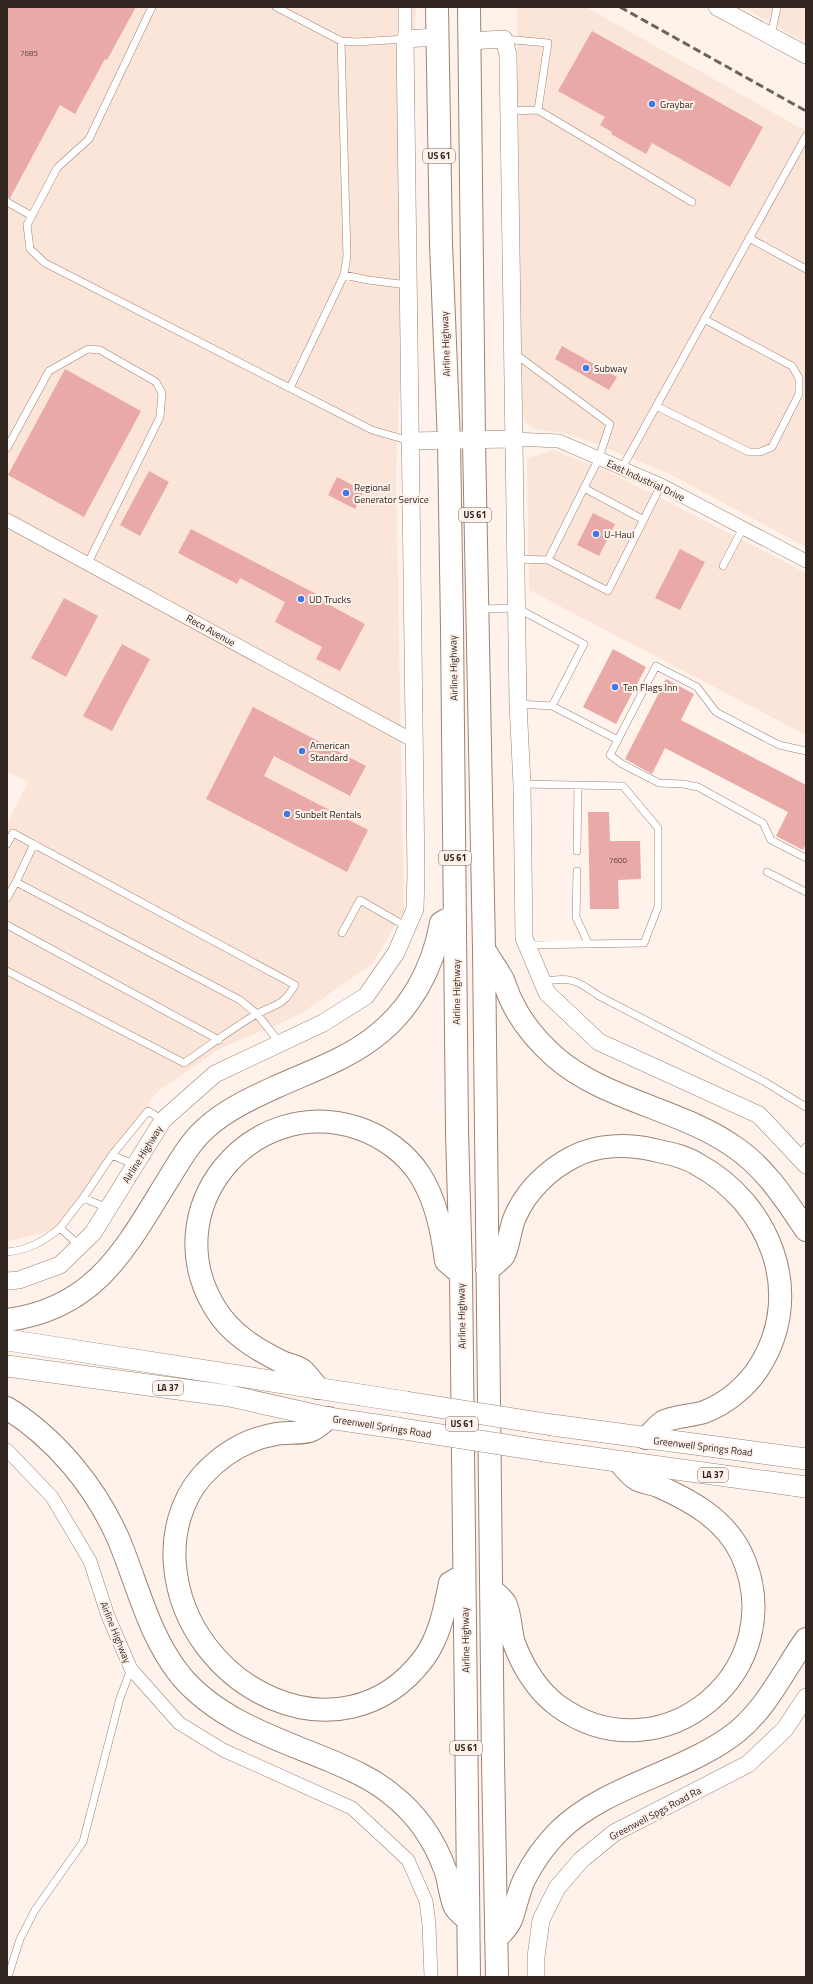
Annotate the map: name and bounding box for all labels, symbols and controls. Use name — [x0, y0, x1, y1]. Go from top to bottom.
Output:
house number: 7685 — [20, 47, 38, 59]
place label: Graybar — [660, 97, 694, 112]
marker: Graybar — [647, 99, 657, 109]
road number: US 61 — [423, 149, 455, 163]
street label: Airline Highway — [437, 311, 454, 377]
place label: Subway — [594, 361, 627, 376]
marker: Subway — [581, 363, 591, 373]
street label: East Industrial Drive — [604, 456, 687, 505]
place label: Regional Generator Service — [354, 480, 429, 507]
marker: Regional Generator Service — [341, 488, 351, 498]
road number: US 61 — [459, 508, 491, 522]
place label: U-Haul — [604, 527, 634, 542]
marker: U-Haul — [591, 529, 601, 539]
place label: UD Trucks — [309, 592, 351, 607]
marker: UD Trucks — [296, 594, 306, 604]
street label: Reco Avenue — [183, 611, 238, 650]
street label: Airline Highway — [445, 635, 462, 701]
place label: Ten Flags Inn — [623, 680, 678, 695]
marker: Ten Flags Inn — [610, 682, 620, 692]
place label: American Standard — [310, 738, 350, 765]
marker: American Standard — [297, 746, 307, 756]
place label: Sunbelt Rentals — [295, 807, 362, 822]
marker: Sunbelt Rentals — [282, 809, 292, 819]
road number: US 61 — [439, 851, 471, 865]
house number: 7600 — [609, 854, 627, 866]
street label: Airline Highway — [449, 959, 464, 1025]
street label: Airline Highway — [119, 1122, 166, 1186]
street label: Airline Highway — [453, 1283, 470, 1349]
road number: LA 37 — [153, 1381, 183, 1395]
street label: Greenwell Springs Road — [331, 1411, 432, 1442]
road number: US 61 — [446, 1417, 478, 1431]
street label: Greenwell Springs Road — [653, 1433, 753, 1460]
road number: LA 37 — [698, 1468, 728, 1482]
street label: Airline Highway — [96, 1599, 135, 1666]
street label: Airline Highway — [457, 1607, 474, 1673]
road number: US 61 — [450, 1741, 482, 1755]
street label: Greenwell Spgs Road Ra — [607, 1783, 704, 1844]

